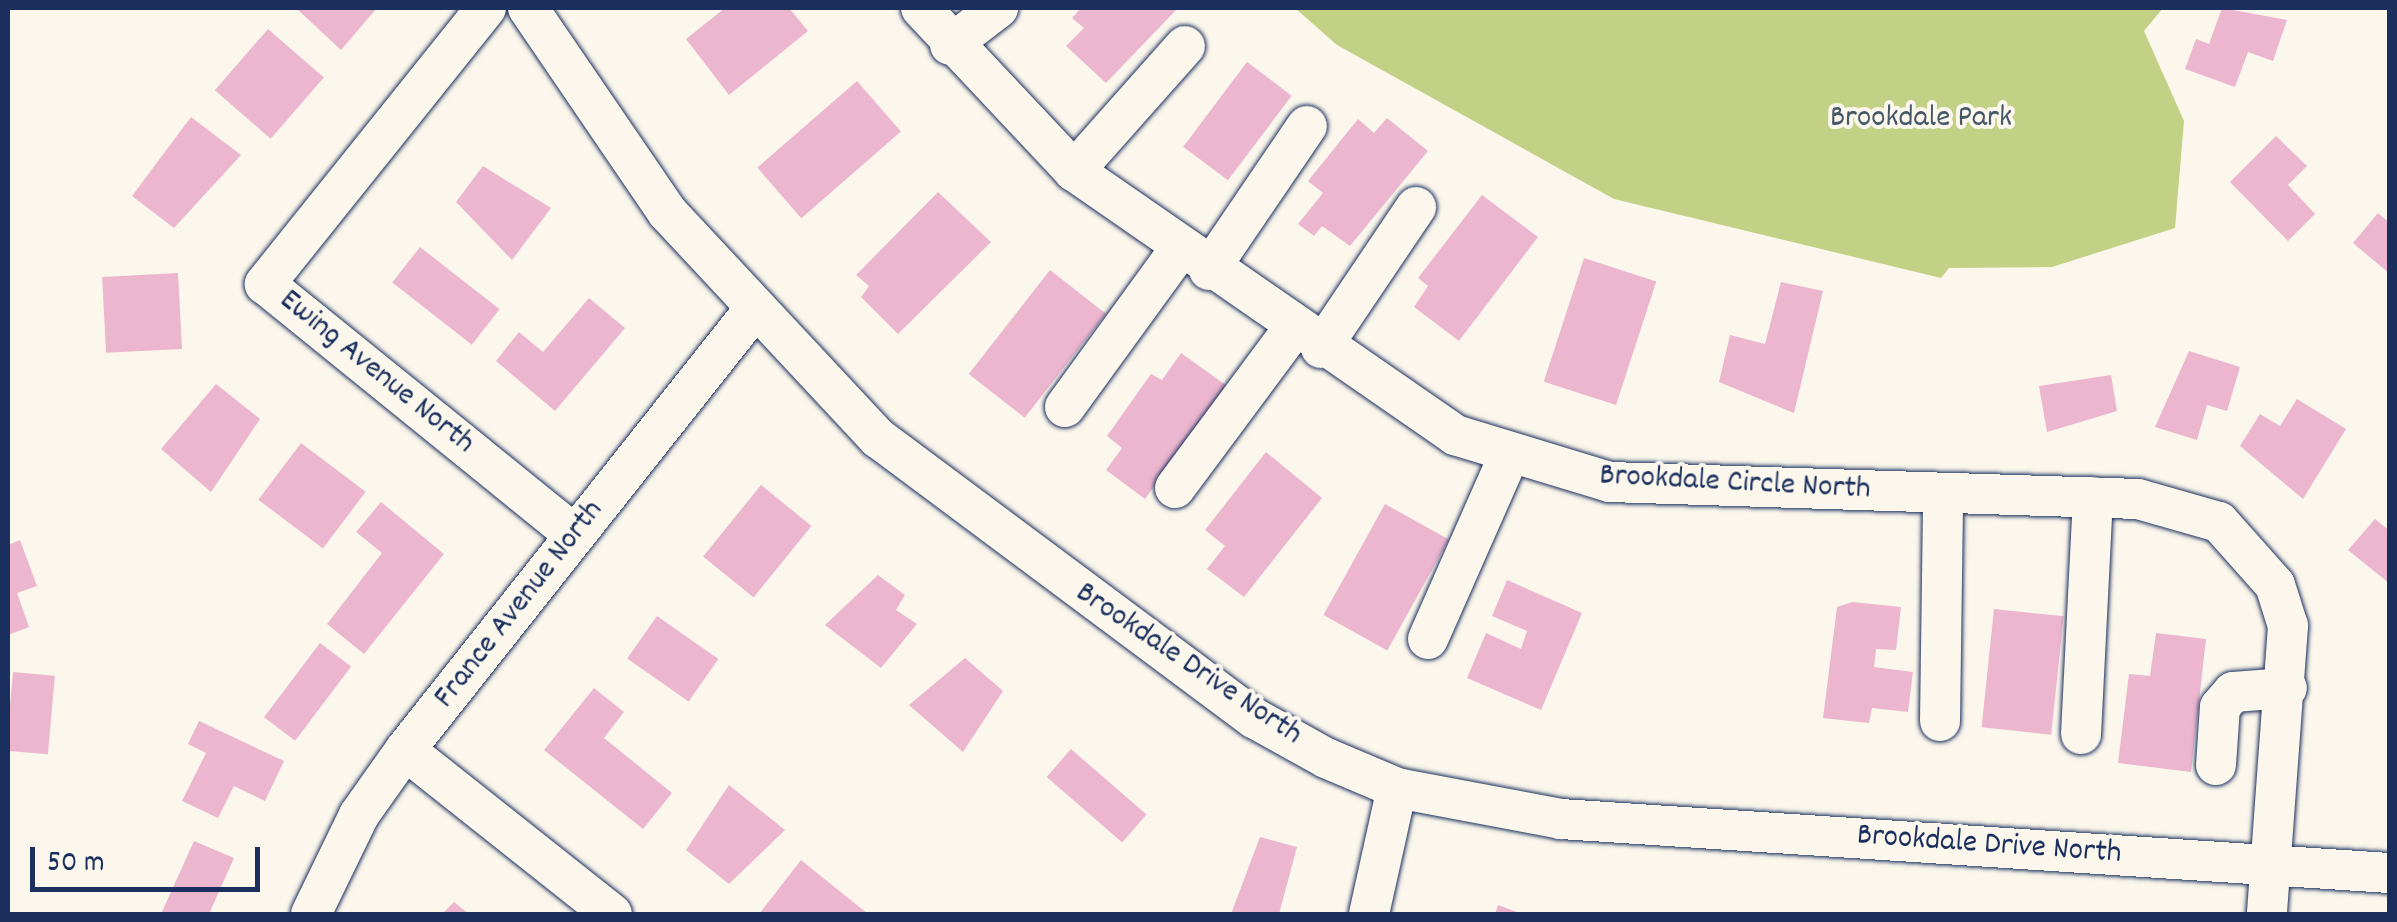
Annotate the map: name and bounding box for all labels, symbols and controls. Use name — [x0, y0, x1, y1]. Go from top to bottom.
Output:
park label: Brookdale Park — [1830, 100, 2012, 138]
street label: Ewing Avenue North — [271, 282, 481, 464]
street label: Brookdale Circle North — [1598, 458, 1872, 510]
street label: France Avenue North — [427, 493, 613, 717]
street label: Brookdale Drive North — [1067, 575, 1309, 755]
street label: Brookdale Drive North — [1855, 818, 2123, 874]
scale bar — [35, 827, 265, 889]
text: 50 m — [47, 843, 105, 886]

